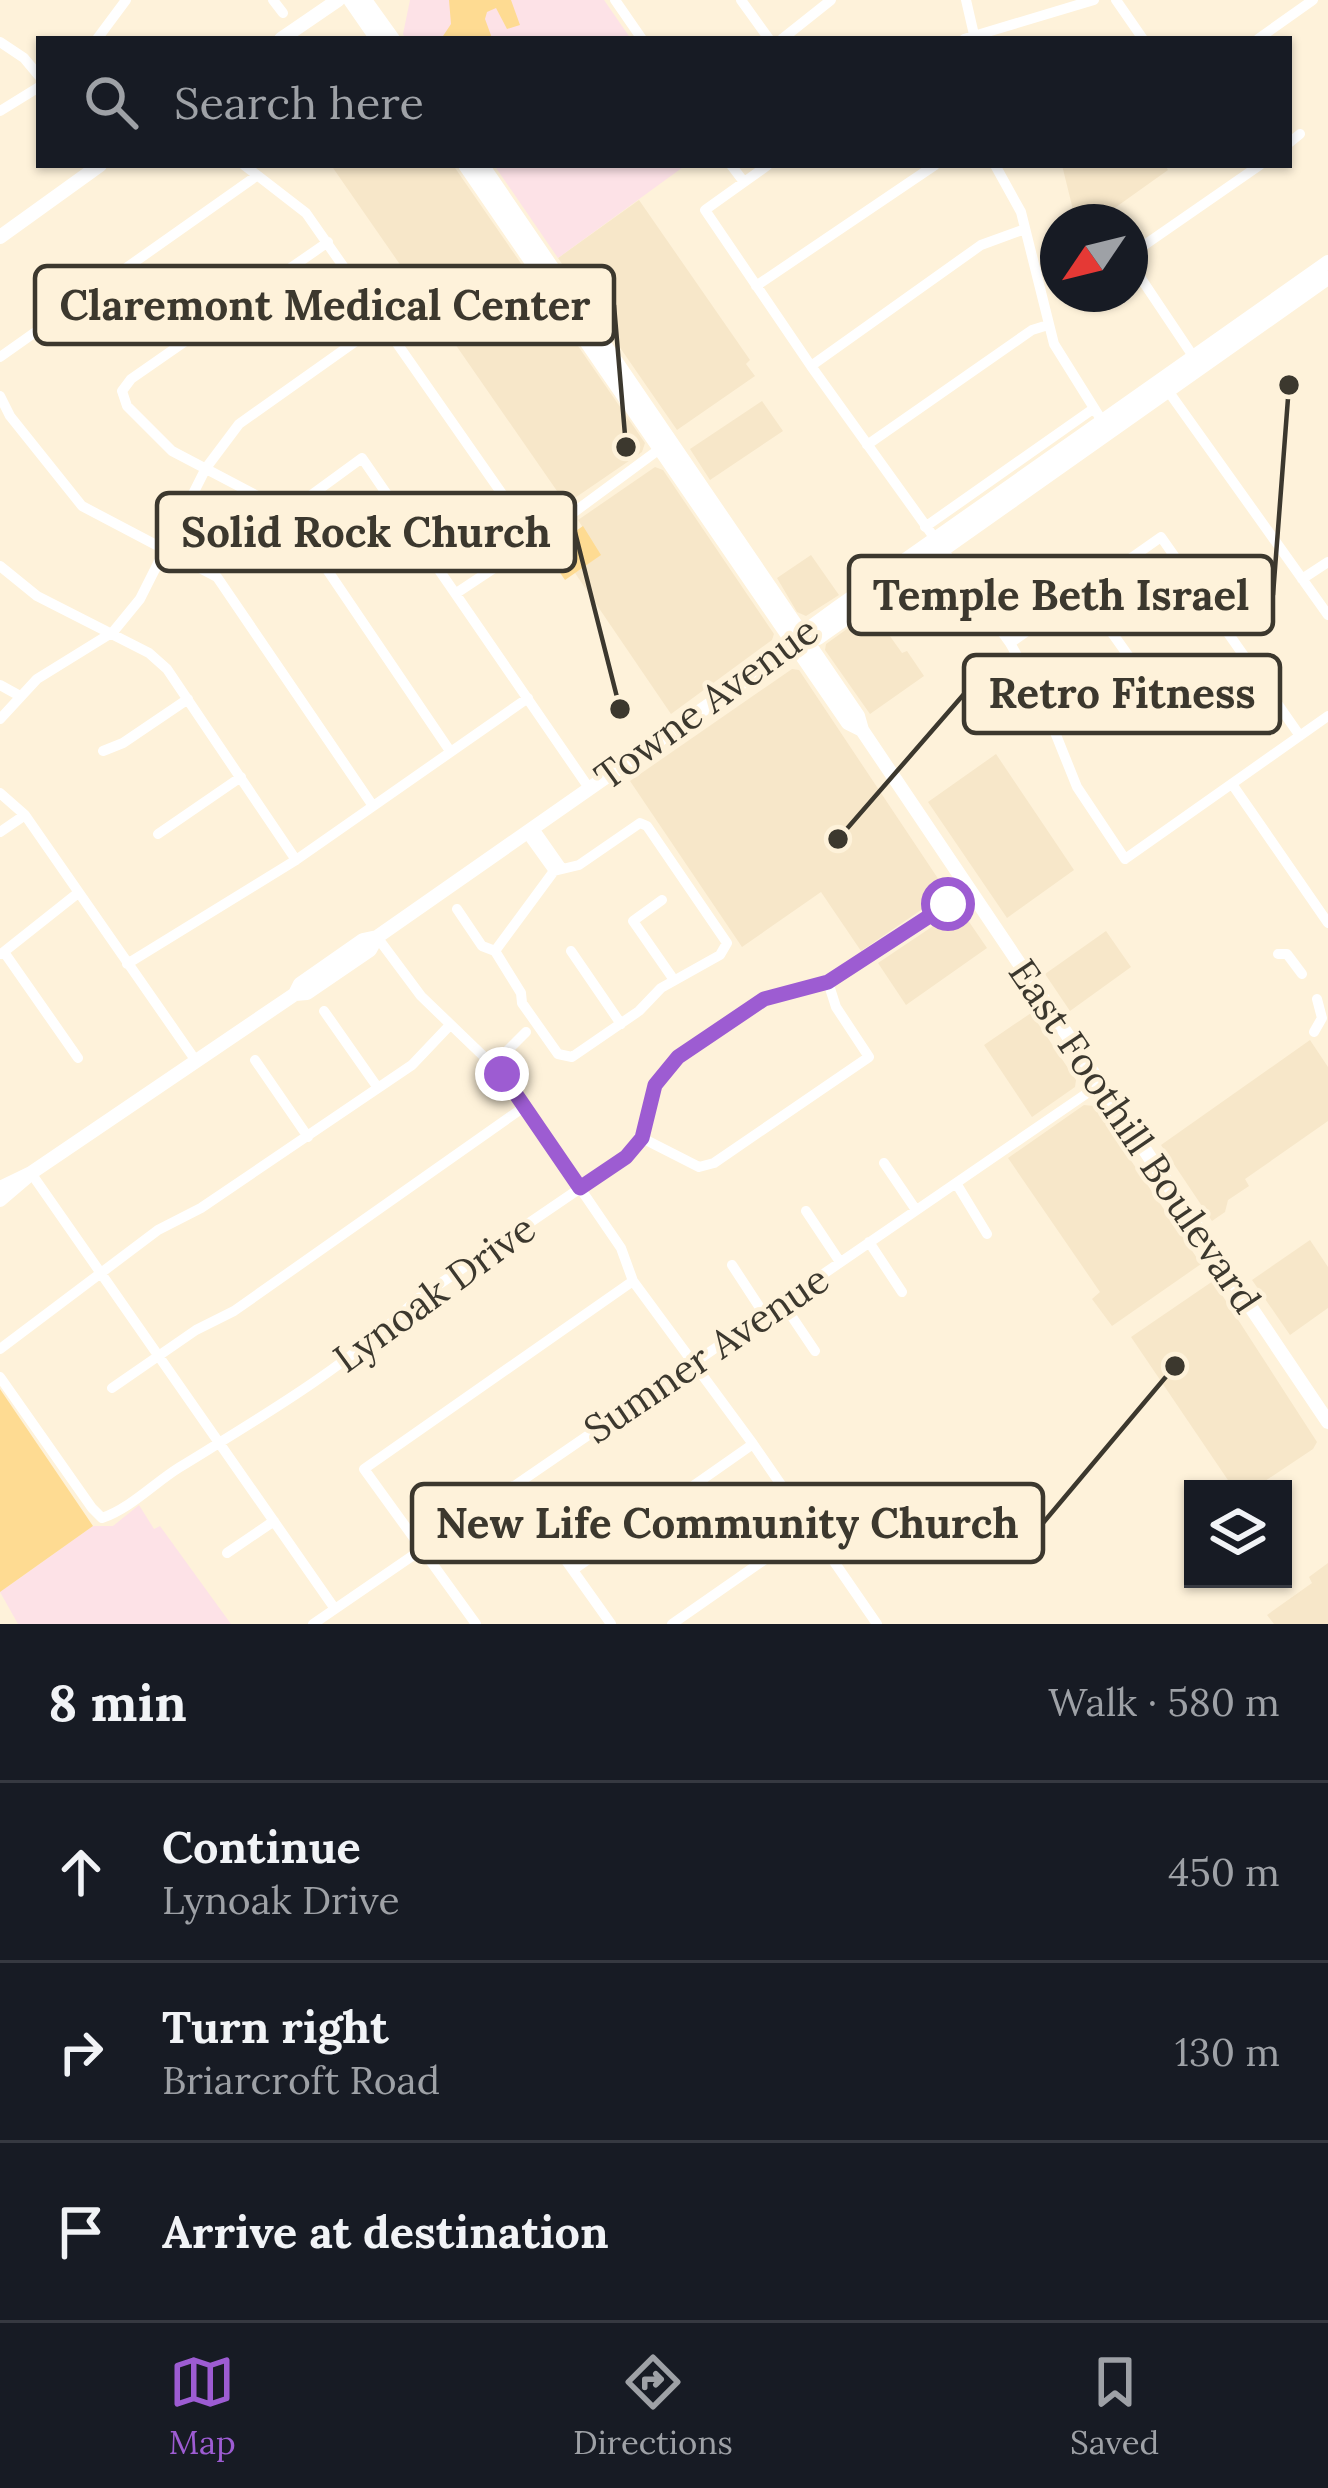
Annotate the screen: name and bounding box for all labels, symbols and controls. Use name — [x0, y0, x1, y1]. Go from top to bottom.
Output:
search box — [36, 36, 1292, 168]
icon: search — [78, 69, 144, 135]
text: Search here — [174, 74, 424, 131]
north arrow — [1040, 204, 1148, 312]
callout: Claremont Medical Center — [35, 266, 614, 344]
text: Claremont Medical Center — [59, 278, 591, 332]
callout: Solid Rock Church — [157, 493, 575, 571]
text: Solid Rock Church — [181, 505, 551, 559]
callout: Temple Beth Israel — [849, 556, 1273, 634]
text: Temple Beth Israel — [873, 568, 1249, 622]
street label: Towne Avenue — [584, 605, 828, 801]
callout: Retro Fitness — [964, 655, 1280, 733]
text: Retro Fitness — [988, 666, 1256, 720]
route start — [921, 877, 975, 931]
street label: East Foothill Boulevard — [998, 949, 1272, 1323]
route end — [475, 1047, 529, 1101]
street label: Lynoak Drive — [323, 1203, 545, 1383]
street label: Sumner Avenue — [574, 1254, 838, 1454]
map controls — [1184, 1480, 1292, 1588]
button: layers — [1184, 1480, 1292, 1588]
callout: New Life Community Church — [412, 1484, 1043, 1562]
text: New Life Community Church — [435, 1496, 1019, 1550]
text: 8 min — [48, 1670, 187, 1735]
text: Walk · 580 m — [1048, 1677, 1280, 1727]
text: Continue — [162, 1818, 361, 1875]
icon: ahead — [48, 1839, 114, 1905]
text: 450 m — [1168, 1847, 1280, 1897]
text: Lynoak Drive — [162, 1875, 400, 1925]
text: Turn right — [162, 1998, 389, 2055]
icon: right — [48, 2019, 114, 2085]
text: 130 m — [1175, 2027, 1280, 2077]
text: Briarcroft Road — [162, 2055, 440, 2105]
icon: arrive — [48, 2199, 114, 2265]
text: Arrive at destination — [162, 2203, 609, 2260]
tab: Map — [169, 2349, 236, 2463]
tab: Directions — [573, 2349, 733, 2463]
tab: Saved — [1070, 2349, 1159, 2463]

